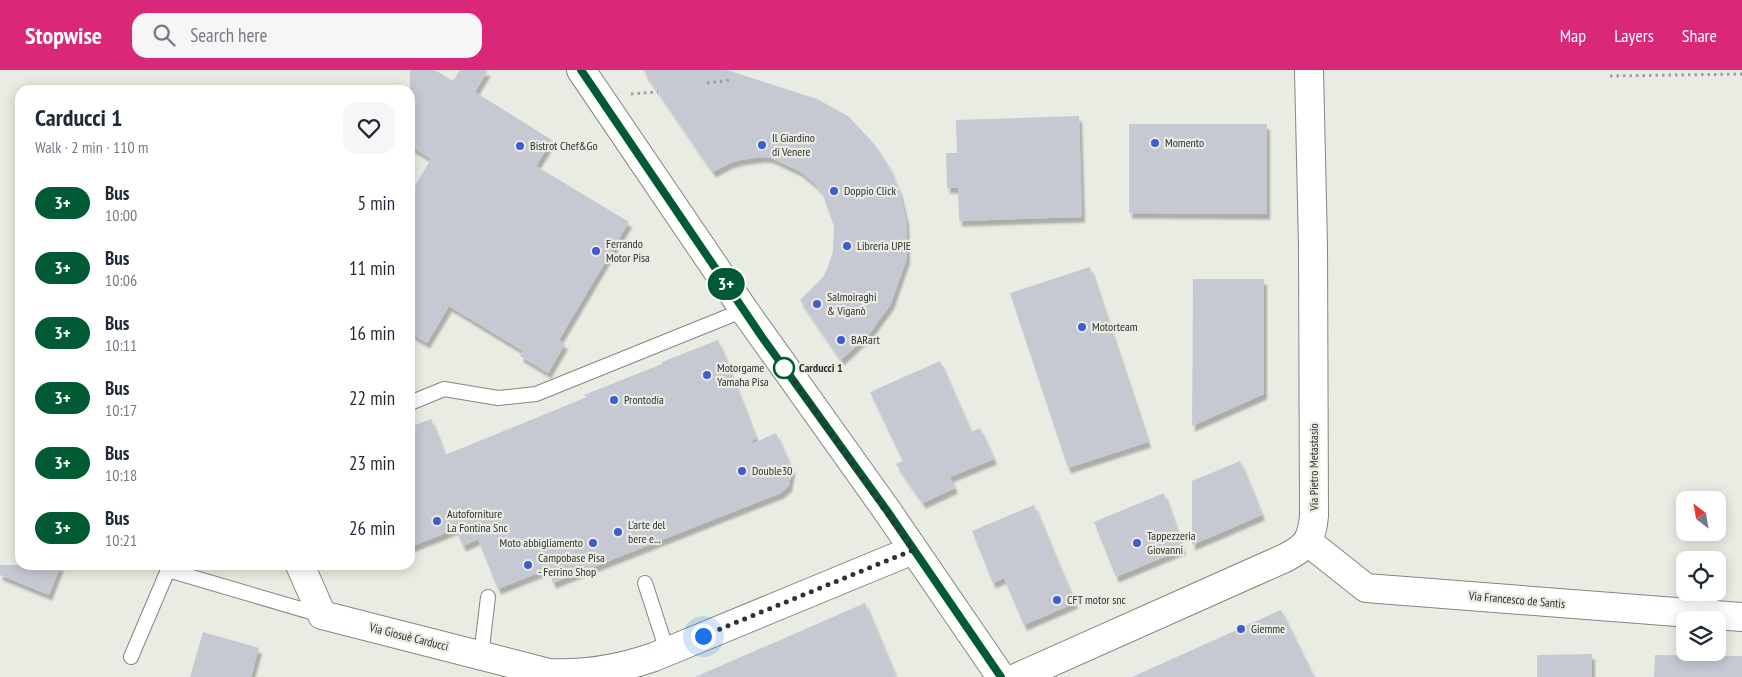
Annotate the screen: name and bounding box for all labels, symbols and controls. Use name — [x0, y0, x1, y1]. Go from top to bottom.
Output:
search box — [132, 13, 482, 58]
text: Stopwise — [25, 20, 102, 51]
icon: search — [150, 21, 178, 49]
text: Search here — [190, 23, 267, 47]
text: Map — [1560, 24, 1586, 47]
text: Layers — [1614, 24, 1654, 47]
text: Share — [1682, 24, 1717, 47]
text: Carducci 1 — [35, 102, 122, 133]
button: heart — [343, 102, 395, 154]
place label: Il Giardino di Venere — [772, 130, 815, 159]
place label: Momento — [1165, 135, 1204, 150]
text: Walk · 2 min · 110 m — [35, 137, 148, 157]
marker: Momento — [1149, 137, 1161, 149]
place label: Bistrot Chef&Go — [530, 138, 598, 153]
marker: Il Giardino di Venere — [756, 139, 768, 151]
marker: Bistrot Chef&Go — [514, 140, 526, 152]
text: Bus — [105, 181, 129, 205]
place label: Doppio Click — [844, 183, 896, 198]
marker: Doppio Click — [828, 185, 840, 197]
text: 3+ — [54, 191, 71, 214]
text: 5 min — [358, 191, 395, 215]
text: 10:00 — [105, 205, 137, 225]
place label: Ferrando Motor Pisa — [606, 236, 650, 265]
place label: Libreria UPIE — [857, 238, 911, 253]
marker: Libreria UPIE — [841, 240, 853, 252]
marker: Ferrando Motor Pisa — [590, 245, 602, 257]
text: Bus — [105, 246, 129, 270]
text: 3+ — [54, 256, 71, 279]
text: 11 min — [349, 256, 395, 280]
line badge: 3+ — [704, 268, 748, 300]
text: 10:06 — [105, 270, 137, 290]
text: 3+ — [718, 272, 734, 295]
place label: Salmoiraghi & Viganò — [827, 289, 877, 318]
marker: Salmoiraghi & Viganò — [811, 298, 823, 310]
text: Bus — [105, 311, 129, 335]
place label: Motorteam — [1092, 319, 1138, 334]
text: 3+ — [54, 321, 71, 344]
text: 16 min — [349, 321, 395, 345]
marker: Motorteam — [1076, 321, 1088, 333]
place label: BARart — [851, 332, 880, 347]
marker: BARart — [835, 334, 847, 346]
text: 10:11 — [105, 335, 137, 355]
marker: Carducci 1 — [773, 357, 795, 379]
place label: Motorgame Yamaha Pisa — [717, 360, 769, 389]
place label: Carducci 1 — [799, 360, 843, 375]
marker: Motorgame Yamaha Pisa — [701, 369, 713, 381]
text: Bus — [105, 376, 129, 400]
text: 3+ — [54, 386, 71, 409]
text: 22 min — [349, 386, 395, 410]
place label: Prontodia — [624, 392, 664, 407]
marker: Prontodia — [608, 394, 620, 406]
text: 10:17 — [105, 400, 137, 420]
street label: Via Pietro Metastasio — [1306, 423, 1321, 512]
text: Bus — [105, 441, 129, 465]
text: 3+ — [54, 451, 71, 474]
text: 23 min — [349, 451, 395, 475]
place label: Double30 — [752, 463, 792, 478]
text: 10:18 — [105, 465, 137, 485]
marker: Double30 — [736, 465, 748, 477]
north arrow — [1676, 491, 1726, 541]
map controls — [1676, 491, 1726, 661]
text: Bus — [105, 506, 129, 530]
place label: Autoforniture La Fontina Snc — [447, 506, 508, 535]
marker: Autoforniture La Fontina Snc — [431, 515, 443, 527]
text: 3+ — [54, 516, 71, 539]
text: 26 min — [349, 516, 395, 540]
place label: L'arte del bere e... — [628, 517, 666, 546]
marker: L'arte del bere e... — [612, 526, 624, 538]
place label: Tappezzeria Giovanni — [1147, 528, 1196, 557]
text: 10:21 — [105, 530, 137, 550]
place label: Moto abbigliamento — [500, 535, 583, 550]
marker: Moto abbigliamento — [587, 537, 599, 549]
marker: Tappezzeria Giovanni — [1131, 537, 1143, 549]
place label: Campobase Pisa - Ferrino Shop — [538, 550, 605, 579]
button: locate — [1676, 551, 1726, 601]
marker: Campobase Pisa - Ferrino Shop — [522, 559, 534, 571]
street label: Via Francesco de Santis — [1467, 588, 1566, 611]
place label: CFT motor snc — [1067, 592, 1127, 607]
marker: CFT motor snc — [1051, 594, 1063, 606]
button: layers — [1676, 611, 1726, 661]
street label: Via Giosuè Carducci — [367, 619, 450, 654]
place label: Giemme — [1251, 621, 1285, 636]
marker: Giemme — [1235, 623, 1247, 635]
your location — [691, 624, 716, 649]

